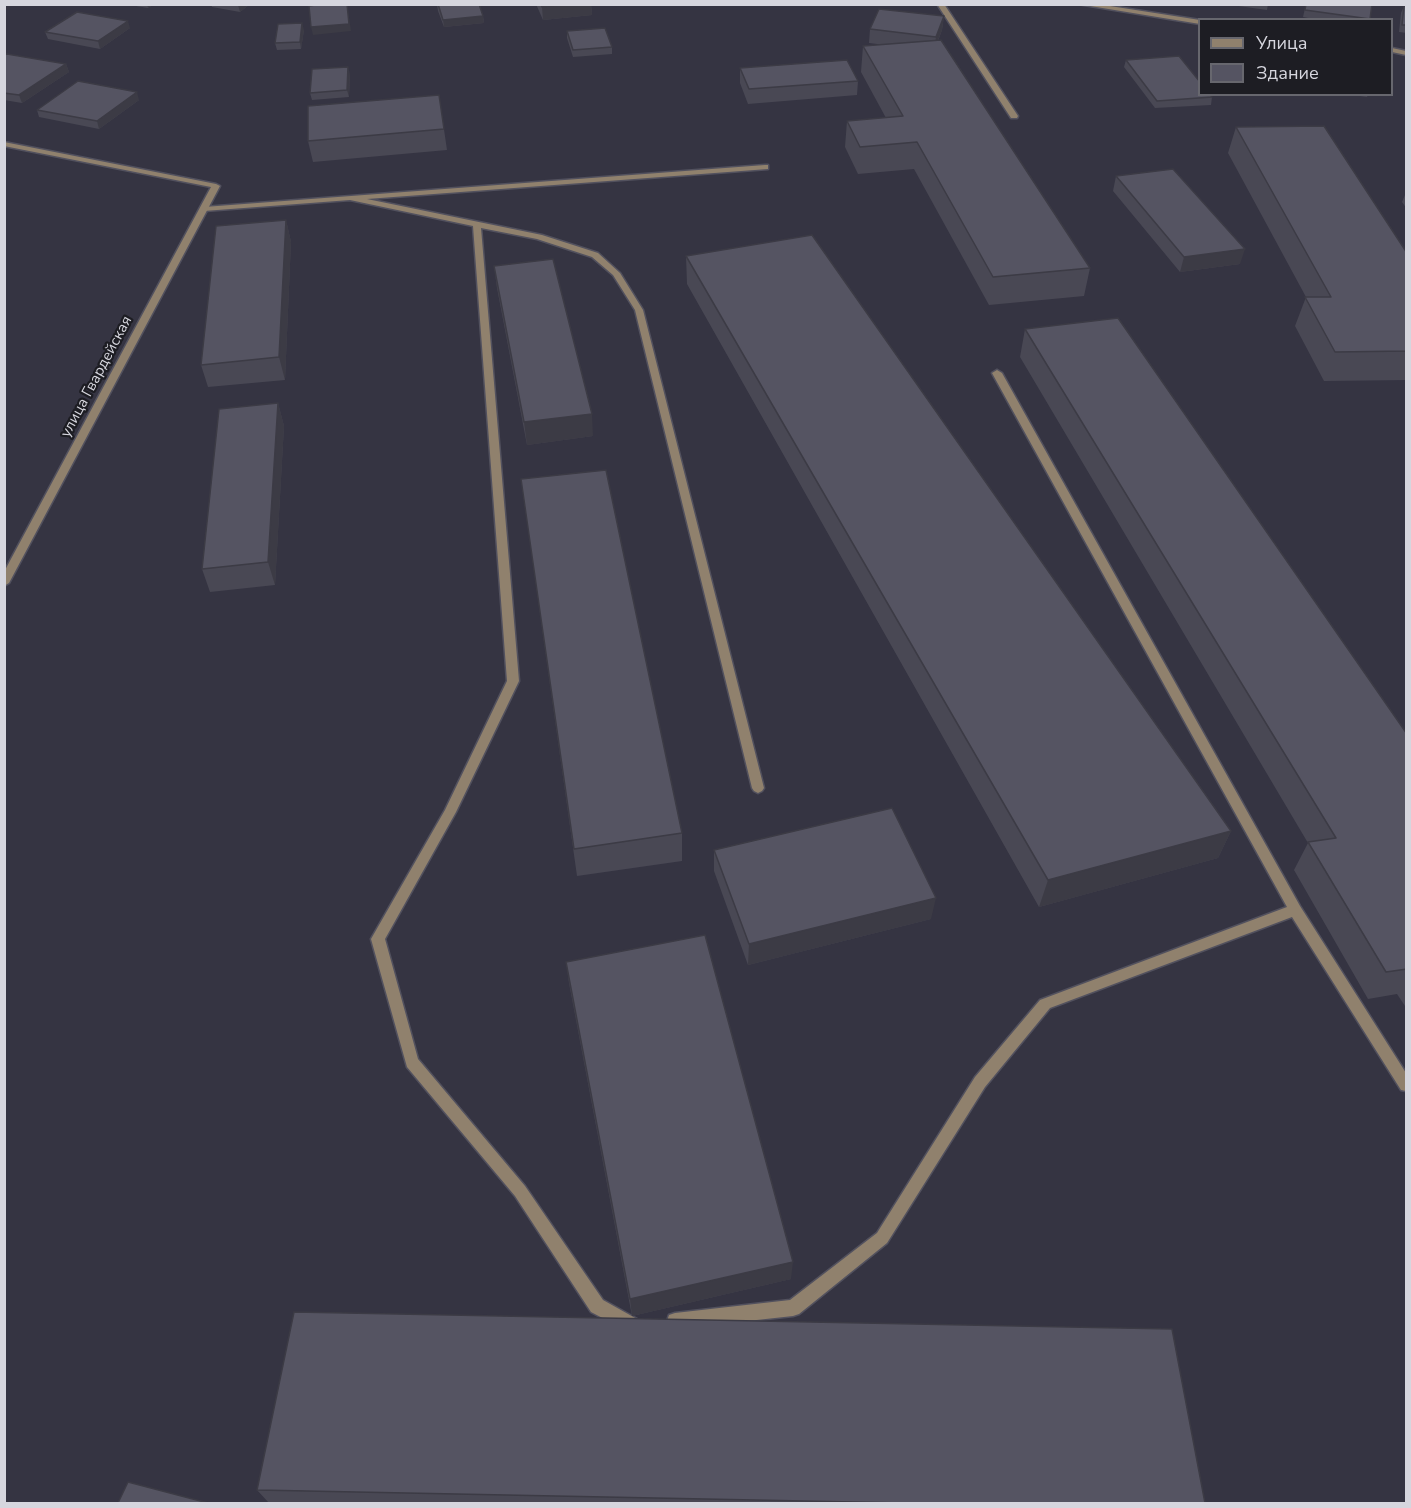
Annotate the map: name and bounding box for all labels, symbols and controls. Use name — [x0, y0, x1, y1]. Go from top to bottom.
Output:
legend — [1198, 18, 1393, 96]
text: Улица — [1256, 31, 1307, 55]
text: Здание — [1256, 61, 1319, 85]
street label: улица Гвардейская — [57, 313, 137, 441]

